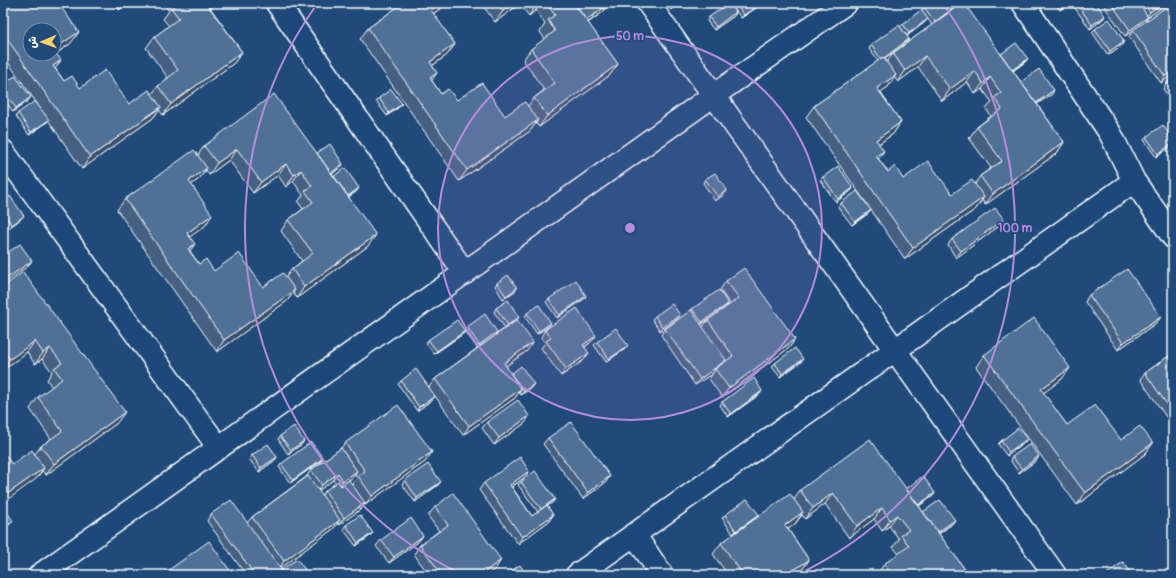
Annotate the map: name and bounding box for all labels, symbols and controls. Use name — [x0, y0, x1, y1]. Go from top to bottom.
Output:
north arrow — [22, 22, 62, 62]
text: 50 m — [616, 29, 644, 44]
text: ش — [26, 36, 39, 49]
centre of rings — [623, 221, 637, 235]
text: 100 m — [998, 221, 1033, 236]

